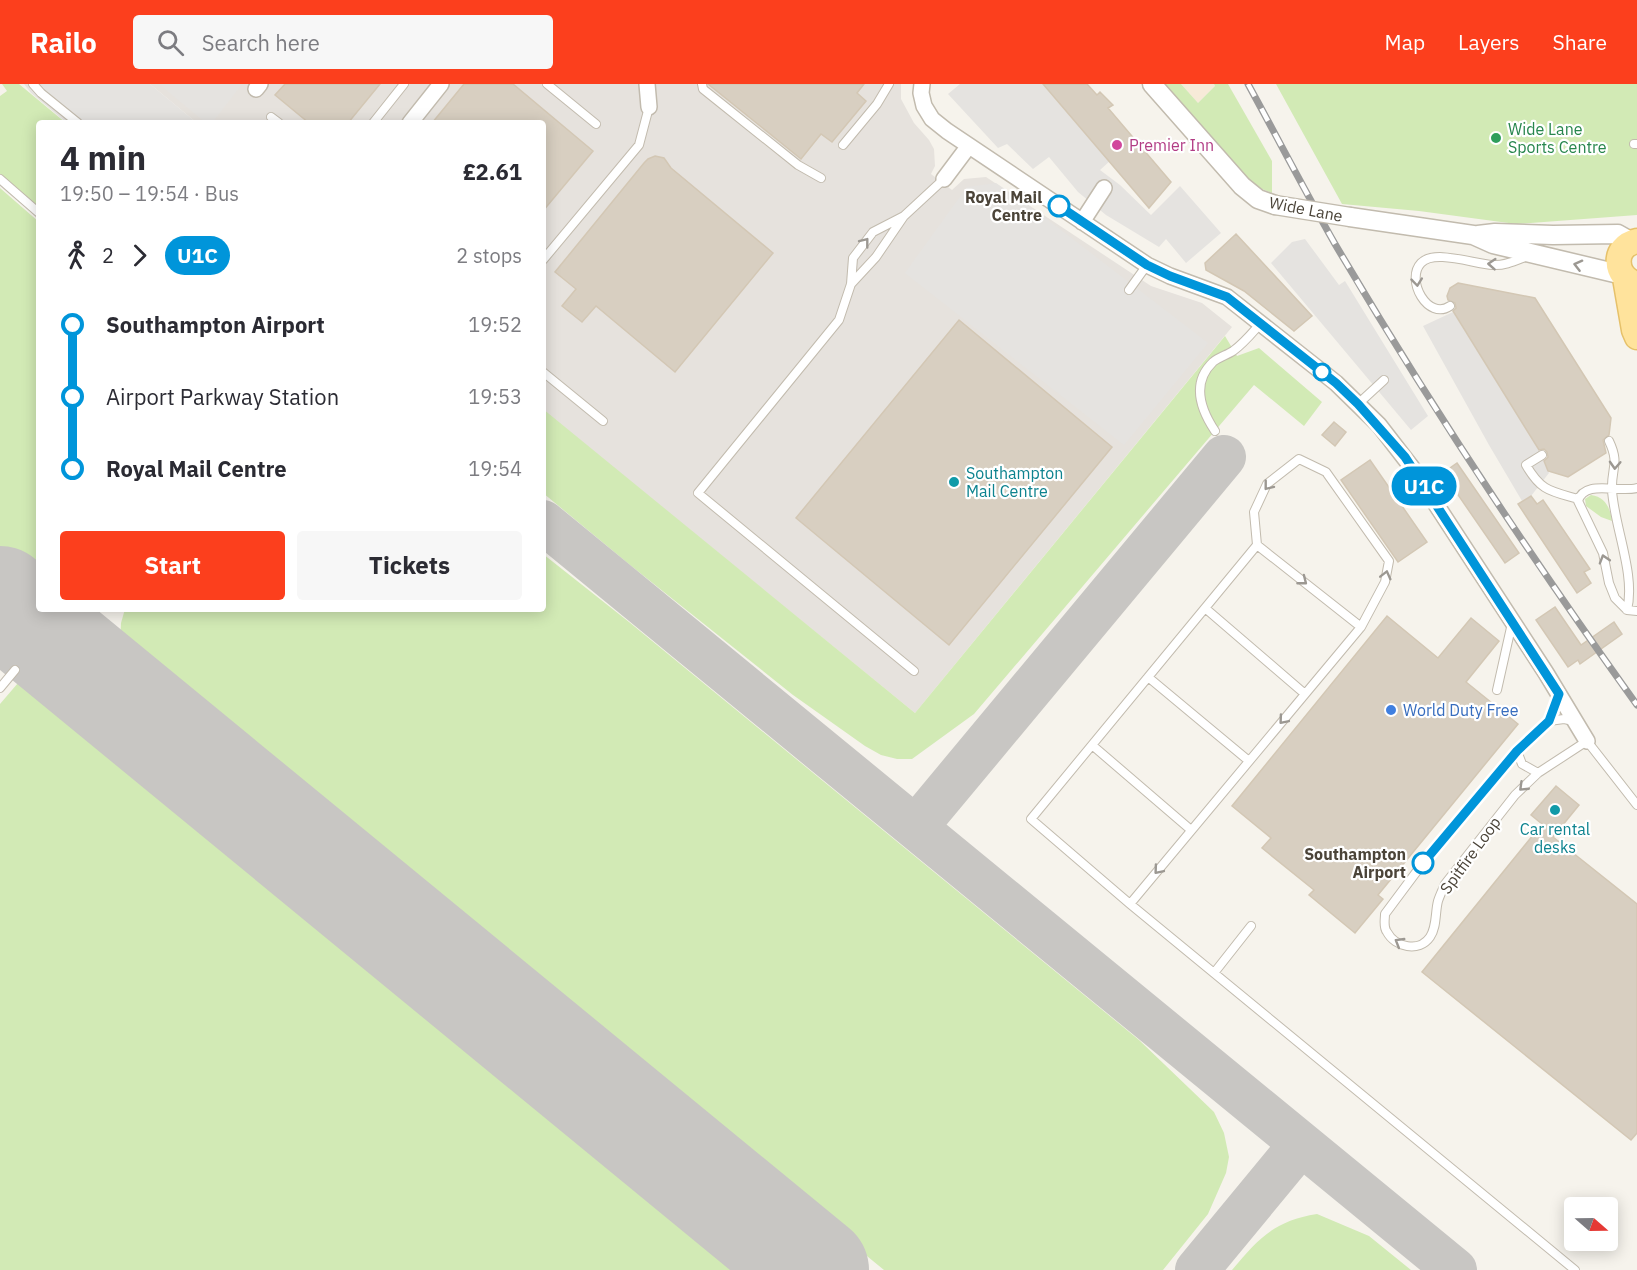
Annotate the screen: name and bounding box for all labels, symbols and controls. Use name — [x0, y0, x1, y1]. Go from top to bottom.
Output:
search box — [133, 15, 553, 69]
text: Railo — [30, 24, 97, 61]
icon: search — [154, 26, 187, 59]
text: Search here — [202, 28, 320, 57]
text: Map — [1385, 28, 1425, 56]
text: Layers — [1458, 28, 1520, 56]
text: Share — [1553, 28, 1607, 56]
place label: Wide Lane Sports Centre — [1508, 119, 1607, 157]
marker: Wide Lane Sports Centre — [1489, 131, 1503, 145]
place label: Premier Inn — [1129, 135, 1214, 155]
text: 4 min — [60, 136, 146, 179]
marker: Premier Inn — [1110, 138, 1124, 152]
text: £2.61 — [463, 157, 522, 186]
text: 19:50 – 19:54 · Bus — [60, 180, 239, 207]
place label: Royal Mail Centre — [965, 187, 1042, 225]
street label: Wide Lane — [1268, 192, 1345, 226]
marker: Royal Mail Centre — [1048, 195, 1070, 217]
one-way arrow — [858, 237, 869, 248]
icon: walk — [60, 239, 93, 272]
icon: forward — [123, 239, 156, 272]
text: U1C — [177, 241, 218, 269]
text: 2 — [102, 242, 114, 269]
text: 2 stops — [456, 242, 522, 269]
one-way arrow — [1488, 258, 1497, 271]
one-way arrow — [1573, 260, 1583, 273]
one-way arrow — [1411, 277, 1423, 286]
text: Southampton Airport — [106, 310, 325, 339]
text: 19:52 — [468, 311, 522, 338]
unlabelled marker — [1313, 363, 1331, 381]
text: Airport Parkway Station — [106, 382, 339, 411]
text: 19:53 — [468, 383, 522, 410]
text: Royal Mail Centre — [106, 454, 287, 483]
text: 19:54 — [468, 455, 522, 482]
one-way arrow — [1608, 460, 1621, 469]
place label: Southampton Mail Centre — [966, 463, 1063, 501]
line badge: U1C — [1390, 466, 1458, 506]
text: U1C — [1404, 472, 1444, 500]
marker: Southampton Mail Centre — [947, 475, 961, 489]
one-way arrow — [1265, 479, 1276, 490]
button: Start — [60, 531, 285, 600]
button: Tickets — [297, 531, 522, 600]
one-way arrow — [1599, 554, 1611, 565]
one-way arrow — [1379, 570, 1392, 580]
one-way arrow — [1296, 574, 1307, 585]
place label: World Duty Free — [1403, 700, 1519, 720]
marker: World Duty Free — [1384, 703, 1398, 717]
one-way arrow — [1279, 713, 1290, 724]
one-way arrow — [1519, 780, 1529, 791]
marker: Car rental desks — [1548, 803, 1562, 817]
street label: Spitfire Loop — [1435, 813, 1505, 897]
place label: Car rental desks — [1520, 819, 1590, 857]
place label: Southampton Airport — [1304, 844, 1406, 882]
marker: Southampton Airport — [1412, 852, 1434, 874]
one-way arrow — [1154, 863, 1165, 874]
one-way arrow — [1395, 938, 1406, 949]
north arrow — [1564, 1197, 1618, 1251]
map controls — [1564, 1197, 1618, 1251]

